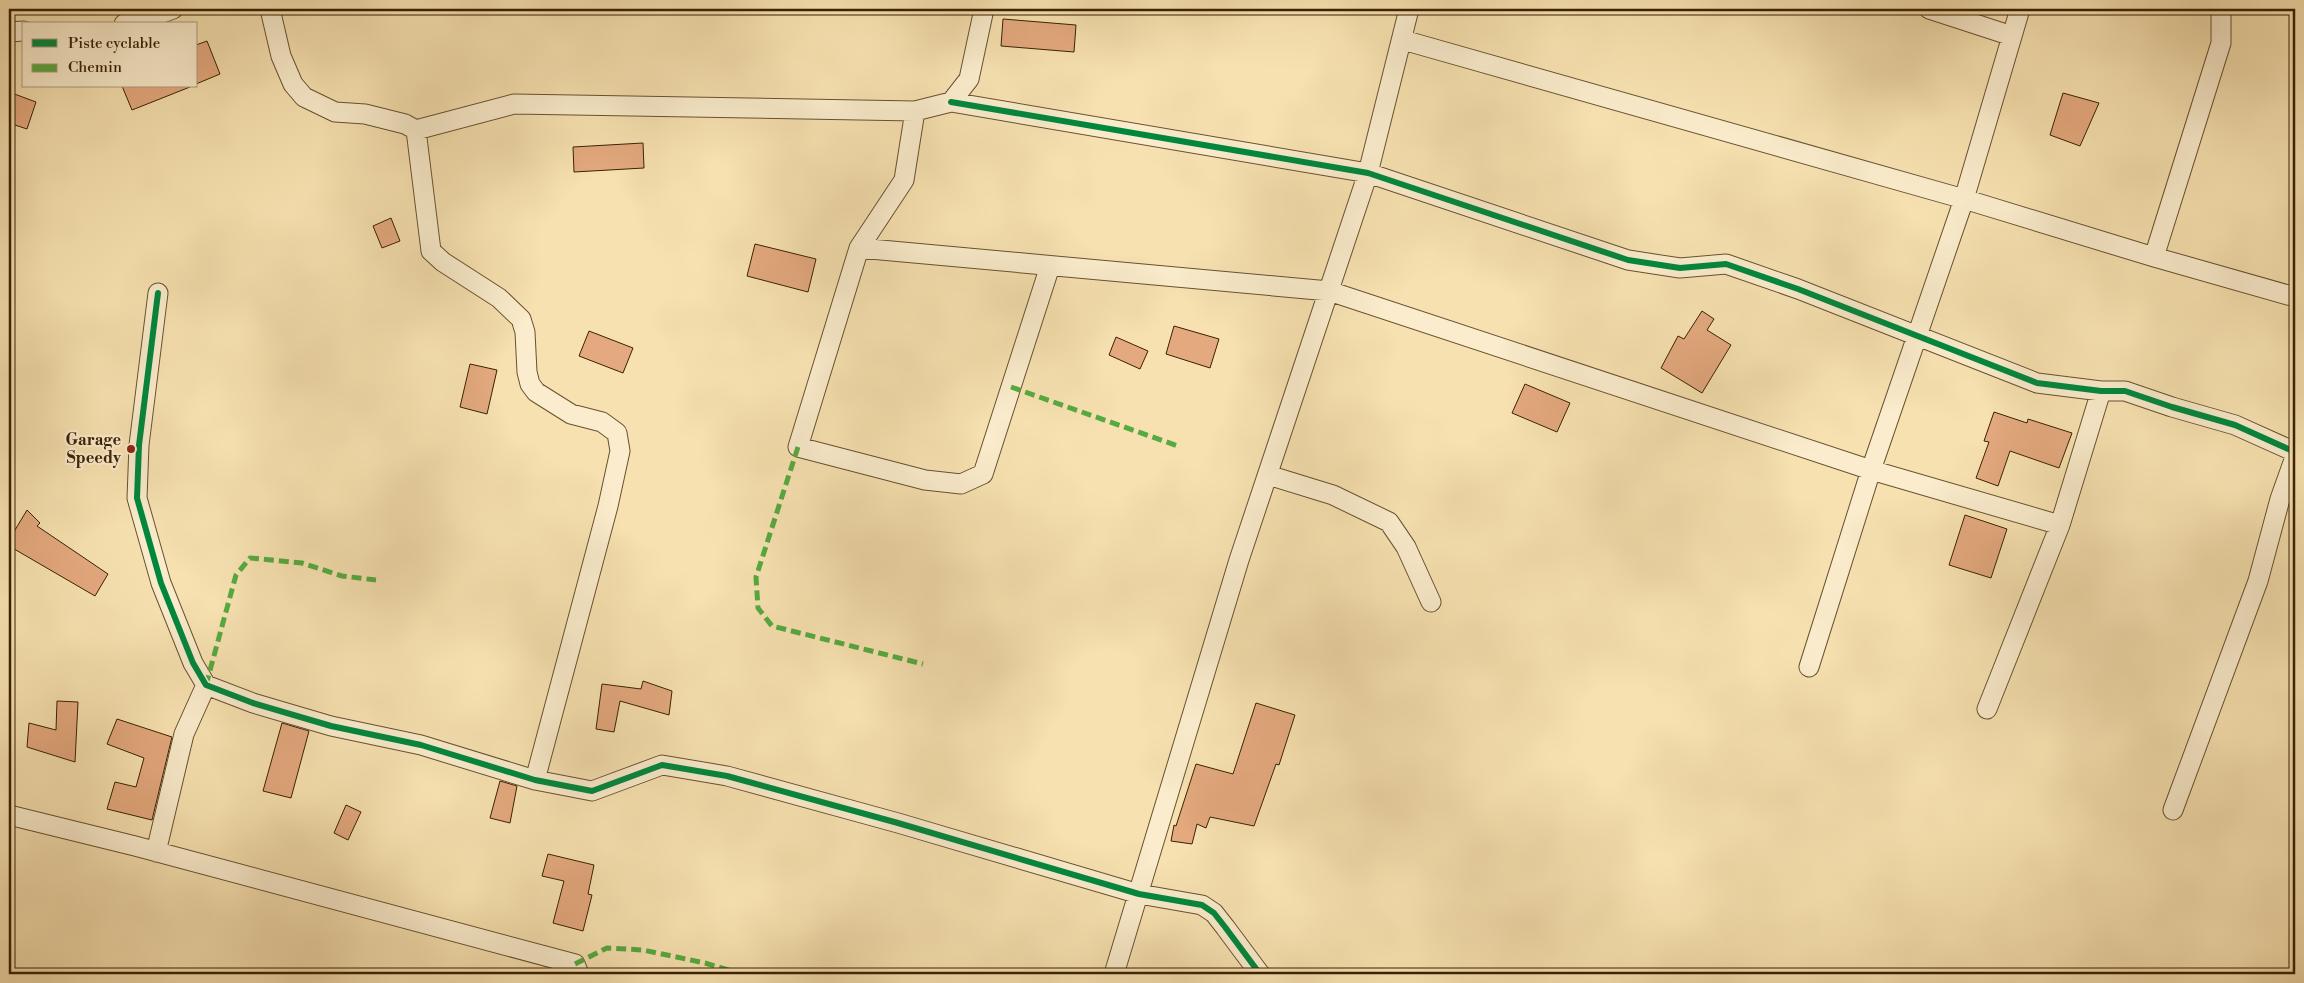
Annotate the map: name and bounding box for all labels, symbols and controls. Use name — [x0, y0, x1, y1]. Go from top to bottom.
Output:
legend — [22, 22, 198, 88]
text: Piste cyclable — [68, 34, 160, 53]
text: Chemin — [68, 58, 122, 77]
place label: Garage Speedy — [65, 430, 122, 468]
marker: Garage Speedy — [125, 443, 137, 455]

